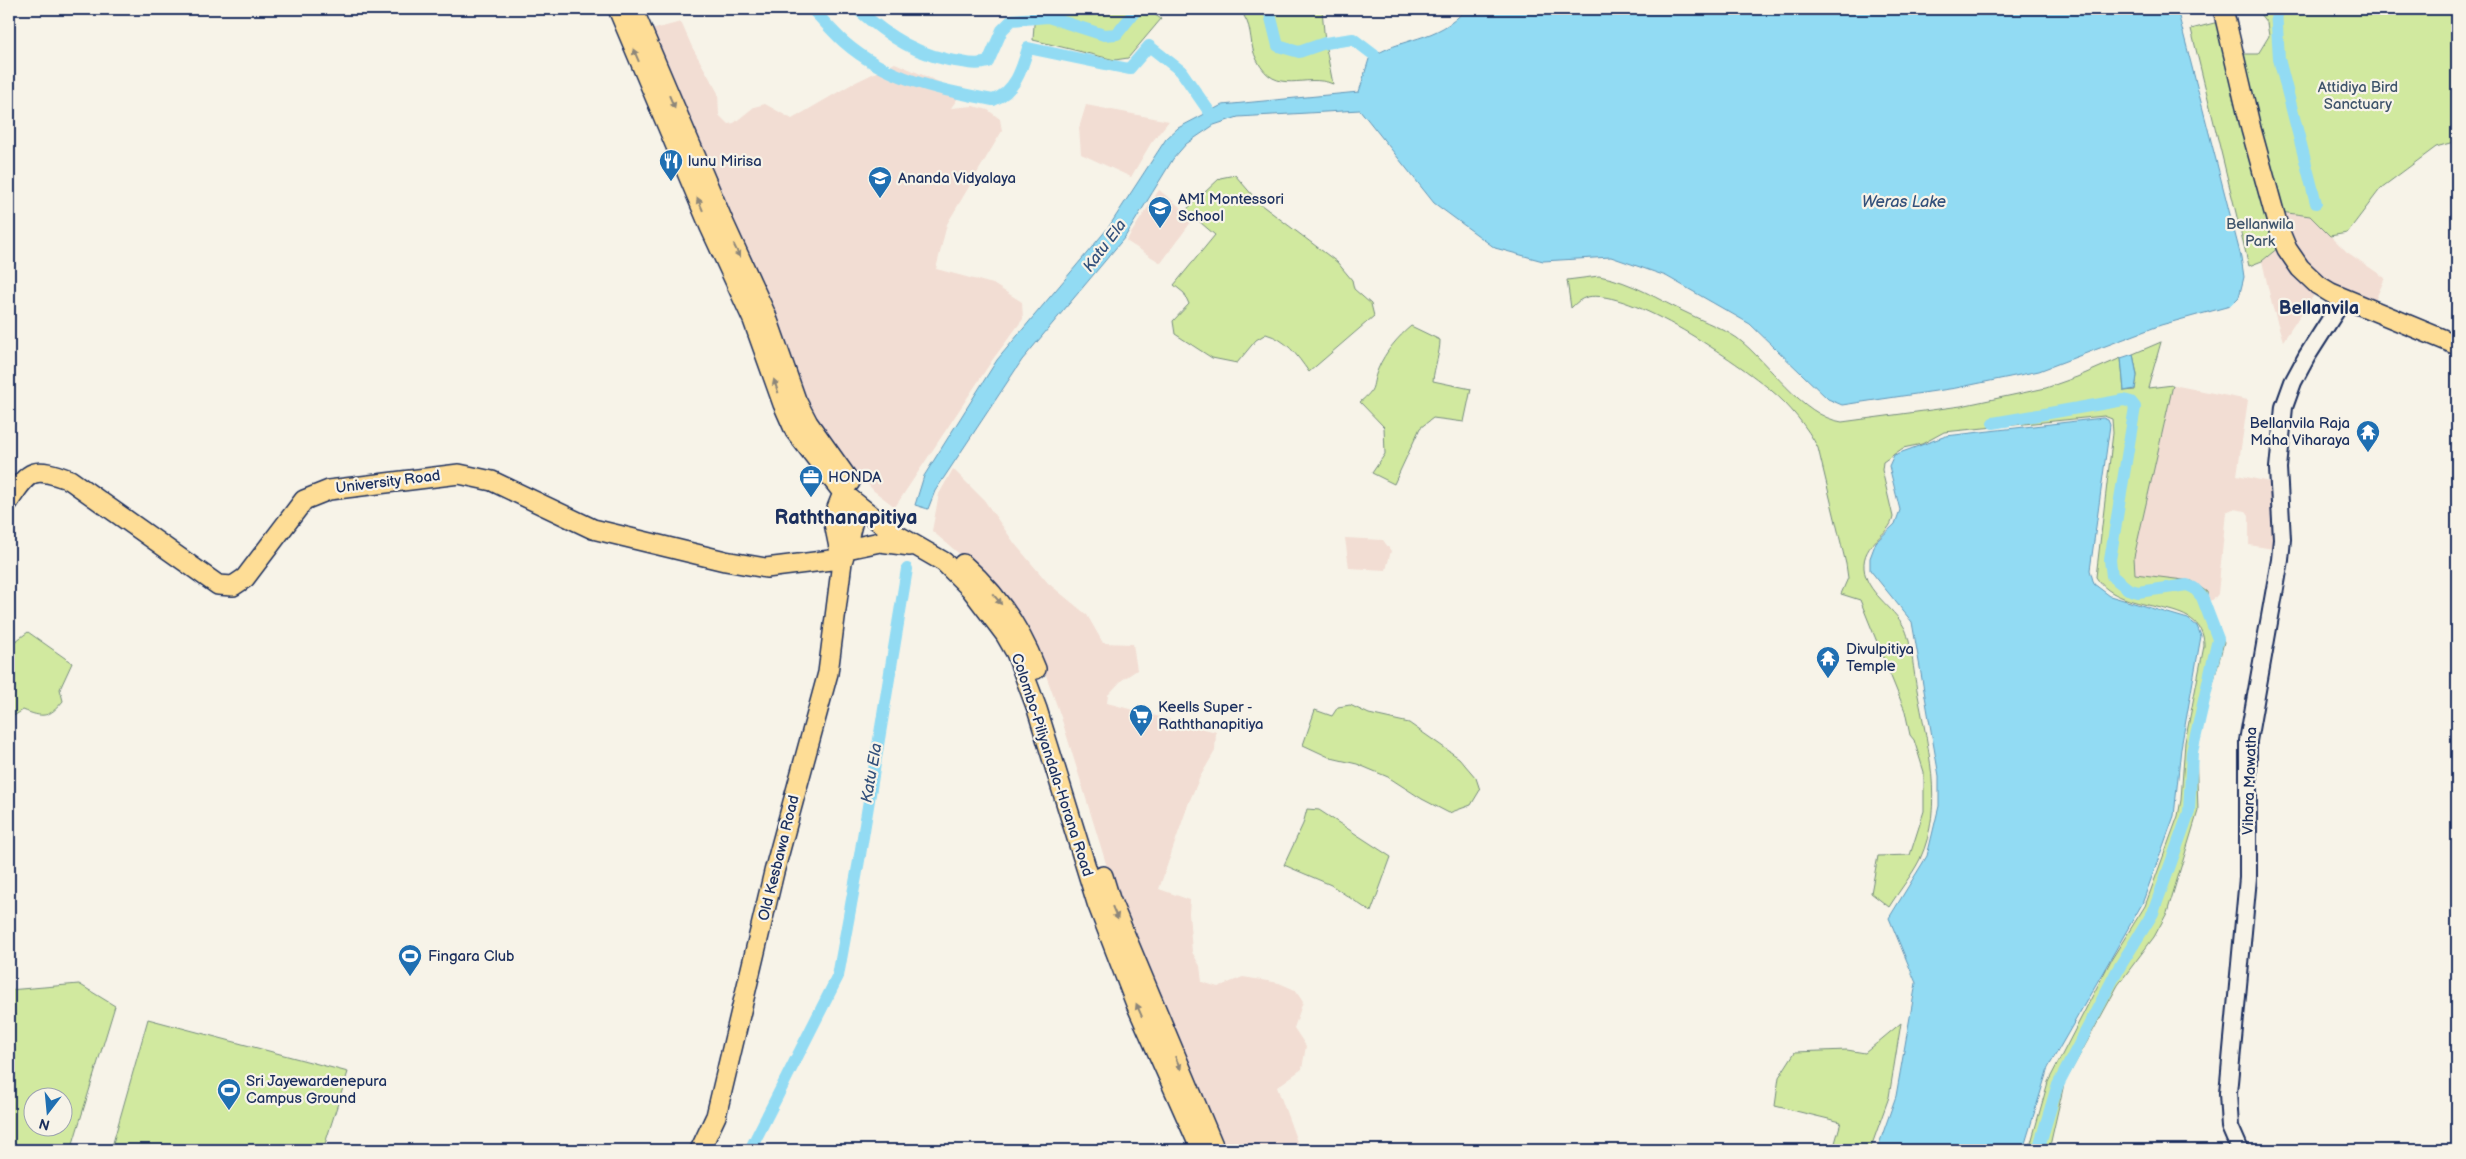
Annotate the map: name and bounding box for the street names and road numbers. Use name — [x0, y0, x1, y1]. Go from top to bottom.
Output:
street label: University Road — [335, 466, 441, 498]
street label: Colombo-Piliyandala-Horana Road — [1007, 651, 1097, 879]
street label: Vihara Mawatha — [2239, 726, 2261, 836]
street label: Old Kesbawa Road — [754, 793, 804, 923]

